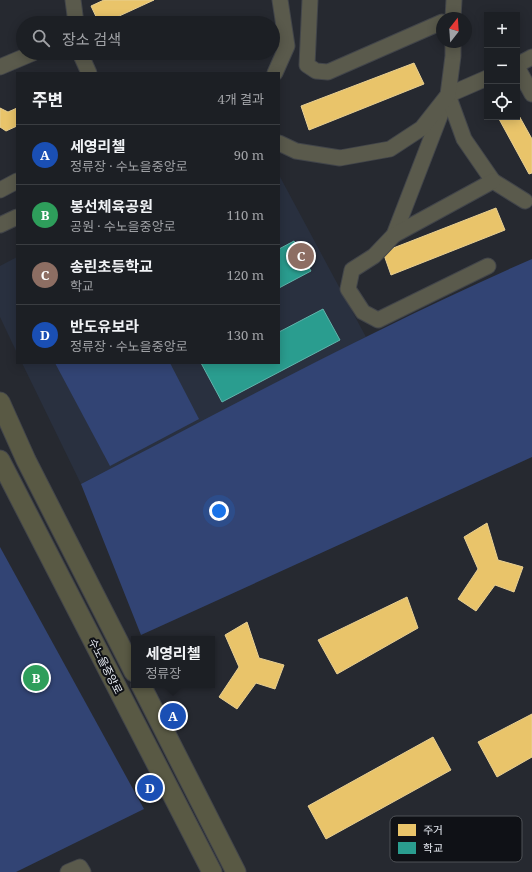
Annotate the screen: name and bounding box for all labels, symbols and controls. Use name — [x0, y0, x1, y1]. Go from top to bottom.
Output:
north arrow — [436, 12, 472, 48]
map controls — [484, 12, 520, 120]
button: + — [484, 12, 520, 48]
search box — [16, 16, 280, 60]
icon: search — [30, 27, 52, 49]
text: 장소 검색 — [62, 29, 121, 49]
button: − — [484, 48, 520, 84]
button: locate — [484, 84, 520, 120]
text: 주변 — [32, 88, 63, 111]
text: 4개 결과 — [217, 90, 264, 108]
text: 세영리첼 — [70, 136, 125, 156]
text: A — [40, 146, 50, 164]
text: 90 m — [234, 146, 264, 164]
text: 정류장 · 수노을중앙로 — [70, 157, 188, 175]
text: 봉선체육공원 — [70, 196, 153, 216]
text: B — [41, 206, 49, 224]
text: 110 m — [227, 206, 264, 224]
text: 공원 · 수노을중앙로 — [70, 217, 176, 235]
pin: C — [288, 241, 314, 271]
text: 송린초등학교 — [70, 256, 153, 276]
text: C — [41, 266, 49, 284]
text: 120 m — [227, 266, 264, 284]
text: 학교 — [70, 277, 94, 295]
text: 반도유보라 — [70, 316, 139, 336]
text: D — [40, 326, 50, 344]
text: 130 m — [227, 326, 264, 344]
text: 정류장 · 수노을중앙로 — [70, 337, 188, 355]
your location — [209, 501, 229, 521]
street label: 수노을중앙로 — [86, 636, 126, 696]
popup — [131, 636, 215, 688]
text: 세영리첼 — [145, 643, 201, 663]
pin: B — [23, 663, 49, 693]
text: 정류장 — [145, 664, 181, 682]
pin: A — [160, 701, 186, 731]
pin: D — [137, 773, 163, 803]
legend — [390, 816, 522, 862]
text: 주거 — [423, 822, 443, 837]
text: 학교 — [423, 840, 443, 855]

